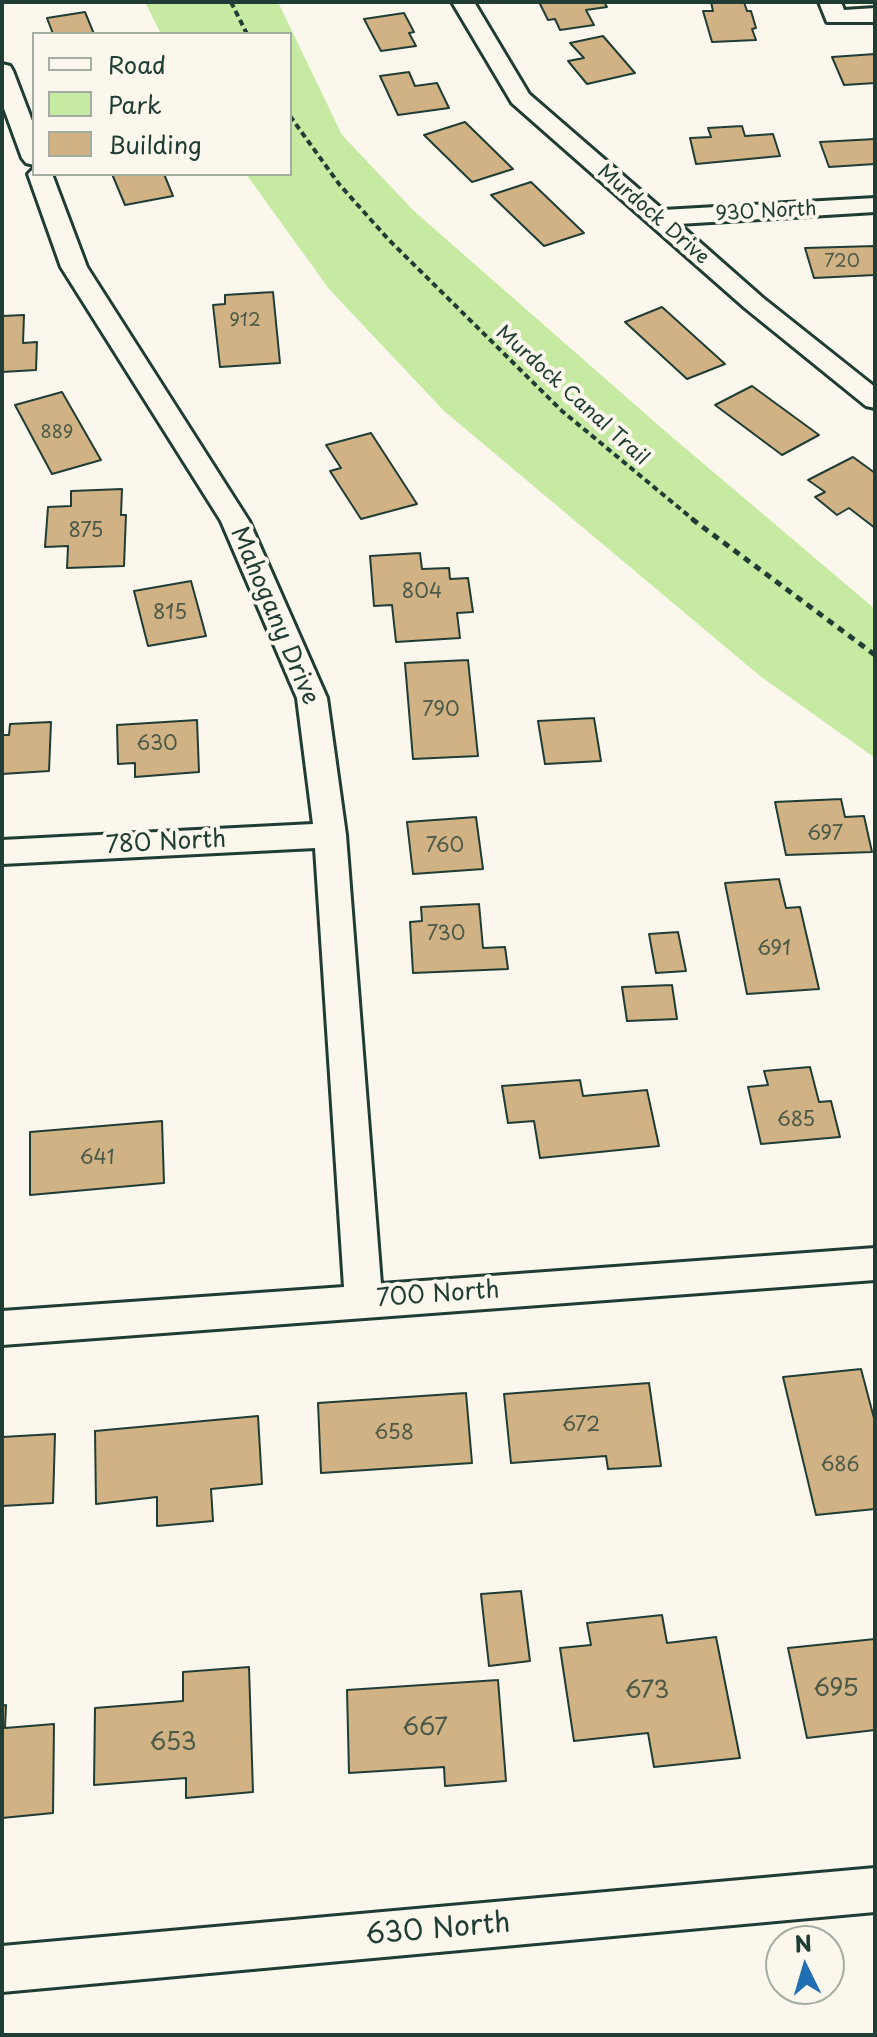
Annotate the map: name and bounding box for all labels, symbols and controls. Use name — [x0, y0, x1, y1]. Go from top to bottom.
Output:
legend — [32, 32, 292, 176]
text: Road — [108, 46, 166, 82]
text: Park — [108, 86, 162, 122]
text: Building — [108, 126, 202, 162]
street label: Murdock Drive — [592, 160, 714, 270]
street label: 930 North — [715, 197, 817, 227]
house number: 720 — [824, 251, 860, 273]
house number: 912 — [229, 310, 261, 332]
street label: Murdock Canal Trail — [491, 321, 653, 471]
house number: 889 — [41, 422, 73, 444]
house number: 875 — [69, 519, 103, 543]
street label: Mahogany Drive — [224, 523, 324, 709]
house number: 804 — [402, 580, 442, 604]
house number: 815 — [153, 601, 187, 625]
house number: 790 — [422, 698, 460, 722]
house number: 630 — [136, 732, 178, 756]
house number: 697 — [807, 822, 843, 846]
street label: 780 North — [105, 825, 227, 861]
house number: 760 — [426, 834, 464, 858]
house number: 730 — [427, 922, 465, 946]
house number: 691 — [757, 937, 791, 961]
house number: 685 — [777, 1108, 815, 1132]
house number: 641 — [79, 1146, 115, 1170]
street label: 700 North — [376, 1276, 500, 1314]
house number: 672 — [562, 1413, 600, 1437]
house number: 658 — [374, 1421, 414, 1445]
house number: 686 — [820, 1453, 860, 1477]
house number: 695 — [813, 1675, 859, 1703]
house number: 673 — [625, 1677, 669, 1705]
house number: 667 — [402, 1714, 448, 1742]
house number: 653 — [149, 1729, 197, 1757]
street label: 630 North — [364, 1907, 512, 1953]
north arrow — [765, 1925, 845, 2005]
text: N — [793, 1925, 813, 1960]

